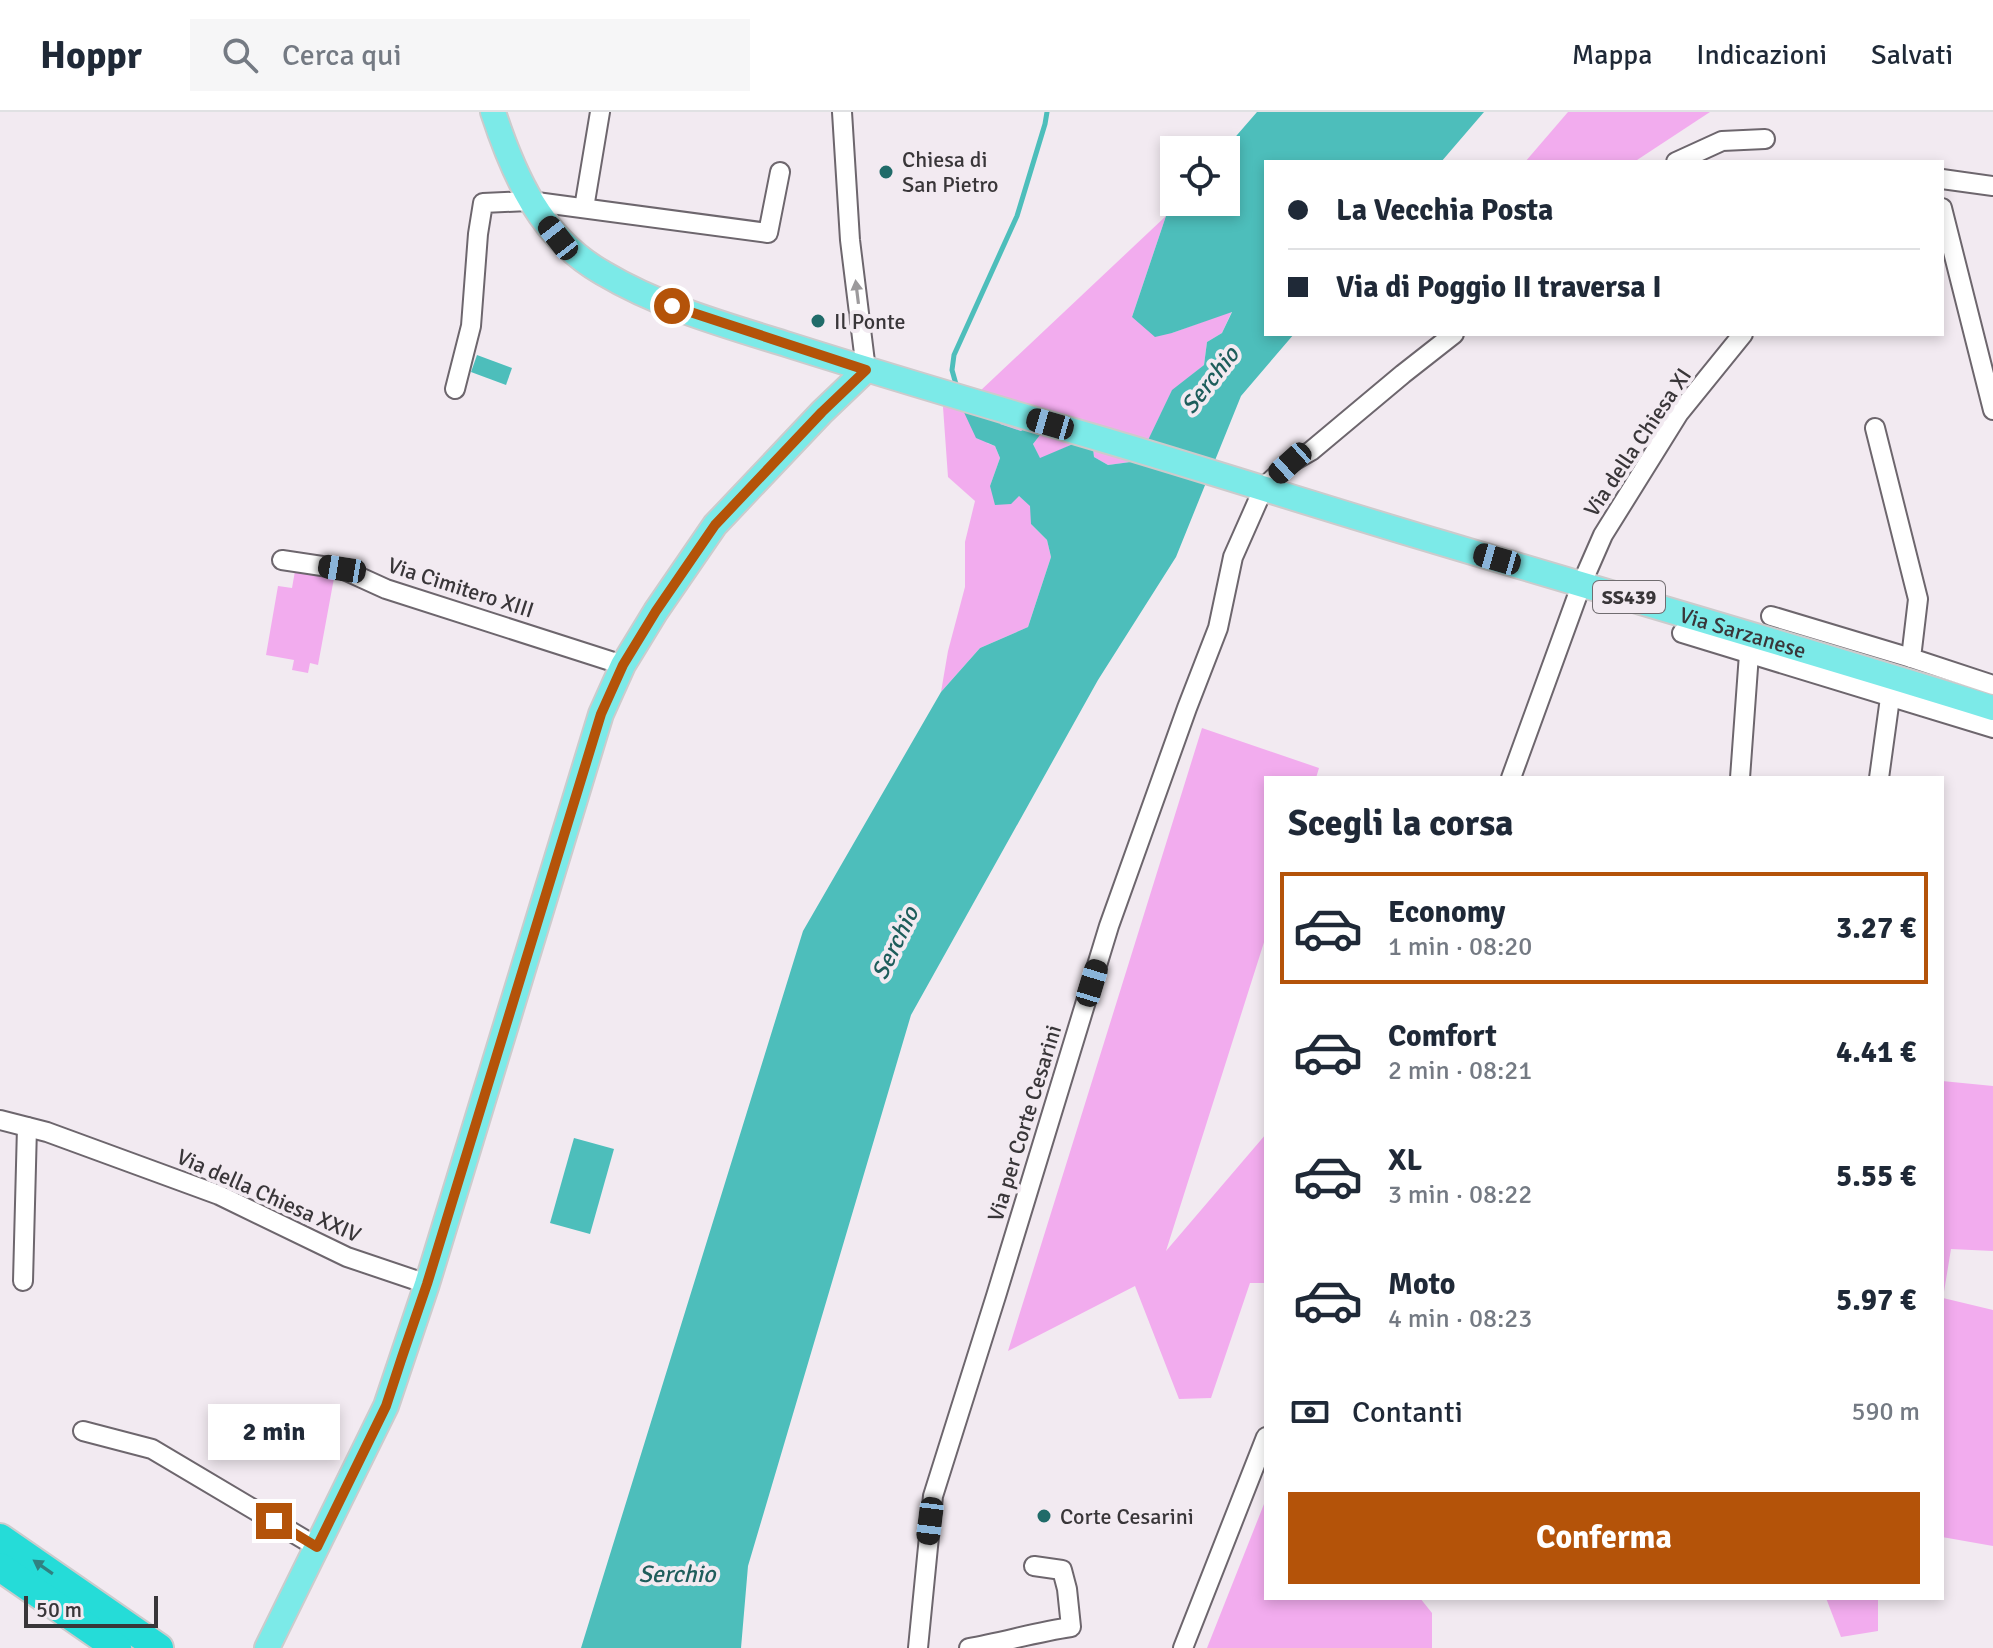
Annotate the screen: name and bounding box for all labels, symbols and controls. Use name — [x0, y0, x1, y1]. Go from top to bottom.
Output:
search box — [190, 19, 750, 91]
text: Hoppr — [40, 32, 142, 79]
icon: search — [218, 33, 262, 77]
text: Cerca qui — [282, 37, 402, 74]
text: Mappa — [1572, 38, 1652, 72]
text: Indicazioni — [1696, 38, 1827, 72]
text: Salvati — [1871, 38, 1953, 72]
map controls — [1160, 136, 1240, 216]
button: locate — [1160, 136, 1240, 216]
place label: Chiesa di San Pietro — [902, 146, 999, 198]
marker: Chiesa di San Pietro — [877, 163, 895, 181]
text: La Vecchia Posta — [1336, 192, 1553, 229]
car — [534, 212, 582, 264]
text: Via di Poggio II traversa I — [1336, 269, 1662, 306]
one-way arrow — [850, 279, 863, 304]
route start — [654, 288, 690, 324]
place label: Il Ponte — [834, 308, 906, 335]
marker: Il Ponte — [809, 312, 827, 330]
water label: Serchio — [1174, 339, 1246, 420]
street label: Via della Chiesa XI — [1578, 363, 1697, 522]
car — [1024, 406, 1076, 442]
car — [1264, 438, 1316, 488]
car — [1471, 541, 1523, 577]
street label: Via Cimitero XIII — [384, 551, 537, 624]
car — [316, 553, 368, 585]
road number: SS439 — [1593, 581, 1665, 613]
street label: Via Sarzanese — [1676, 601, 1809, 664]
text: Scegli la corsa — [1288, 801, 1514, 846]
icon: car — [1292, 892, 1364, 964]
text: Economy — [1388, 894, 1505, 931]
water label: Serchio — [865, 900, 926, 984]
text: 3.27 € — [1836, 910, 1916, 947]
text: 1 min · 08:20 — [1388, 931, 1532, 963]
car — [1074, 957, 1110, 1009]
icon: car — [1292, 1016, 1364, 1088]
text: Comfort — [1388, 1018, 1497, 1055]
street label: Via per Corte Cesarini — [982, 1022, 1067, 1225]
text: 4.41 € — [1836, 1034, 1916, 1071]
text: 2 min · 08:21 — [1388, 1055, 1532, 1087]
icon: car — [1292, 1140, 1364, 1212]
text: XL — [1388, 1142, 1422, 1179]
street label: Via della Chiesa XXIV — [173, 1143, 365, 1248]
text: 5.55 € — [1836, 1158, 1916, 1195]
text: 3 min · 08:22 — [1388, 1179, 1532, 1211]
icon: car — [1292, 1264, 1364, 1336]
text: Moto — [1388, 1266, 1455, 1303]
text: 5.97 € — [1836, 1282, 1916, 1319]
text: 4 min · 08:23 — [1388, 1303, 1532, 1335]
icon: cash — [1288, 1390, 1332, 1434]
text: Contanti — [1352, 1394, 1463, 1431]
text: 590 m — [1851, 1396, 1920, 1428]
callout: 2 min — [208, 1405, 340, 1461]
text: 2 min — [243, 1416, 305, 1448]
button: Conferma — [1288, 1492, 1920, 1584]
car — [915, 1496, 945, 1546]
route end — [256, 1503, 292, 1539]
place label: Corte Cesarini — [1060, 1503, 1194, 1530]
marker: Corte Cesarini — [1035, 1507, 1053, 1525]
water label: Serchio — [638, 1559, 717, 1589]
one-way arrow — [32, 1560, 53, 1575]
scale bar — [24, 1592, 158, 1628]
text: 50 m — [36, 1596, 82, 1623]

